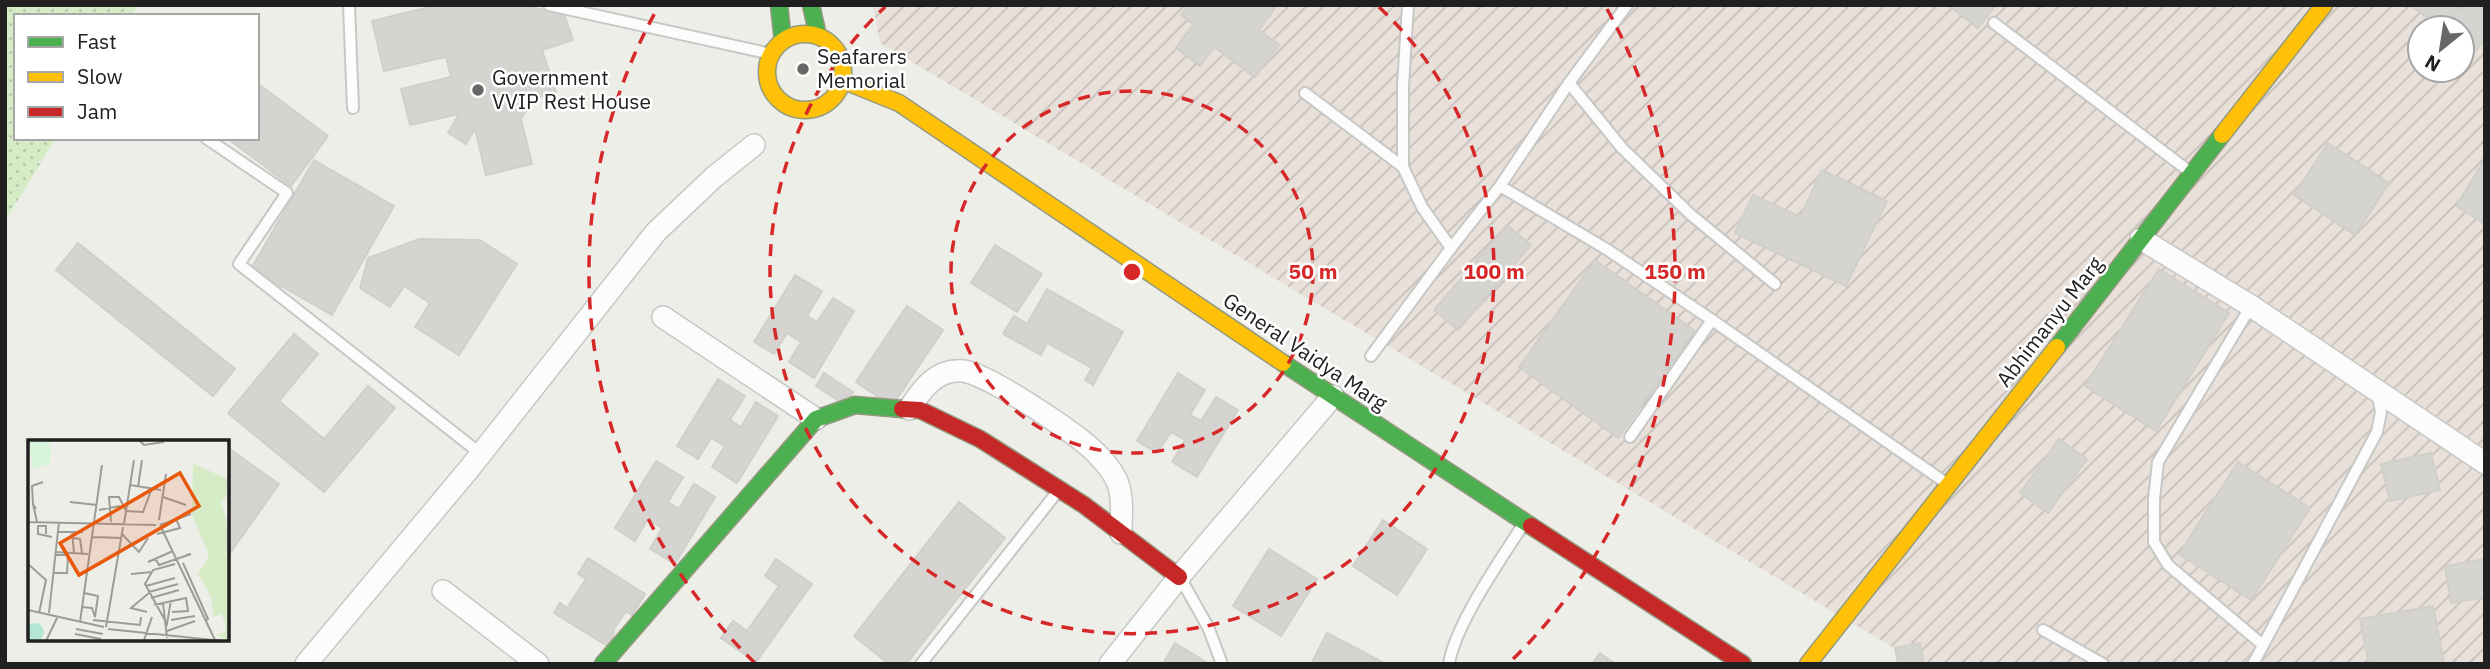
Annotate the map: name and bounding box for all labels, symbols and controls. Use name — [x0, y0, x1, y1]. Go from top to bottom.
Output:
legend — [14, 14, 259, 140]
north arrow — [2406, 14, 2476, 84]
text: Fast — [77, 27, 117, 55]
place label: Seafarers Memorial — [817, 42, 907, 94]
text: N — [2421, 50, 2444, 78]
marker: Seafarers Memorial — [795, 61, 811, 77]
text: Slow — [77, 62, 123, 90]
place label: Government VVIP Rest House — [492, 63, 651, 115]
marker: Government VVIP Rest House — [470, 82, 486, 98]
text: Jam — [77, 97, 117, 125]
street label: Abhimanyu Marg — [1990, 250, 2109, 392]
text: 50 m — [1289, 257, 1337, 285]
text: 100 m — [1463, 257, 1525, 285]
text: 150 m — [1644, 257, 1706, 285]
centre of rings — [1120, 260, 1144, 284]
street label: General Vaidya Marg — [1218, 286, 1393, 417]
inset map — [28, 440, 229, 641]

